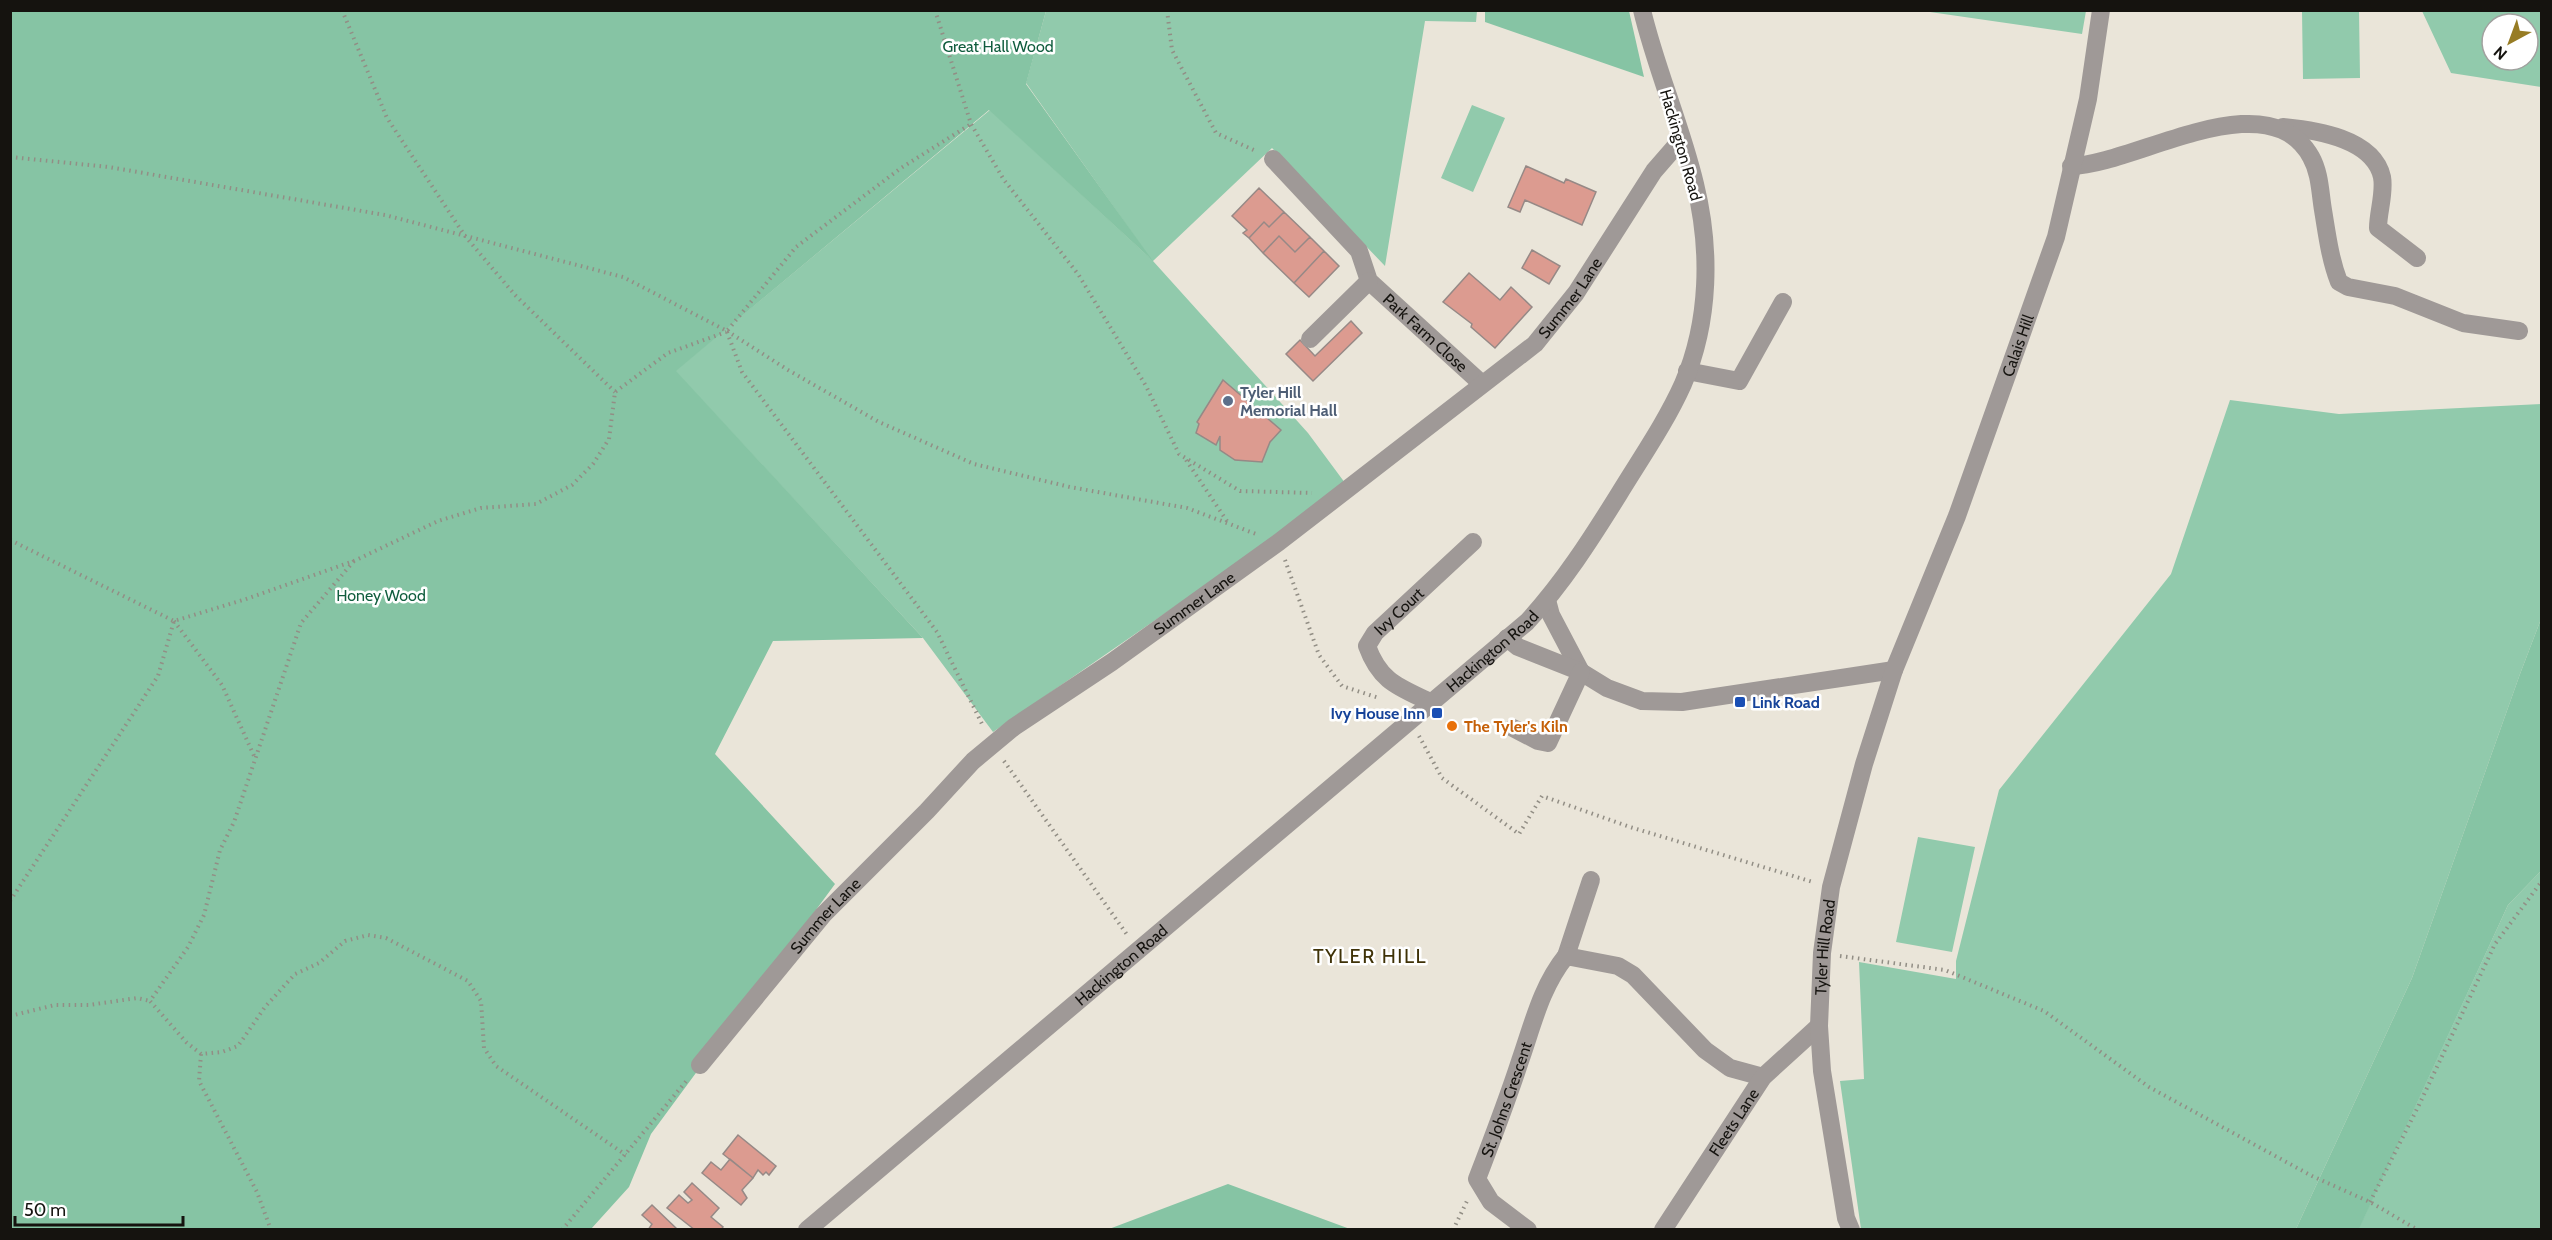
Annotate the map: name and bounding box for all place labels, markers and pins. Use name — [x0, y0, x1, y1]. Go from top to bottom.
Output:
place label: Tyler Hill Memorial Hall — [1240, 383, 1337, 420]
marker: Tyler Hill Memorial Hall — [1221, 394, 1235, 408]
place label: Link Road — [1752, 693, 1820, 712]
marker: Link Road — [1733, 695, 1747, 709]
place label: Ivy House Inn — [1330, 704, 1425, 723]
marker: Ivy House Inn — [1430, 706, 1444, 720]
place label: The Tyler's Kiln — [1464, 717, 1568, 736]
marker: The Tyler's Kiln — [1445, 719, 1459, 733]

